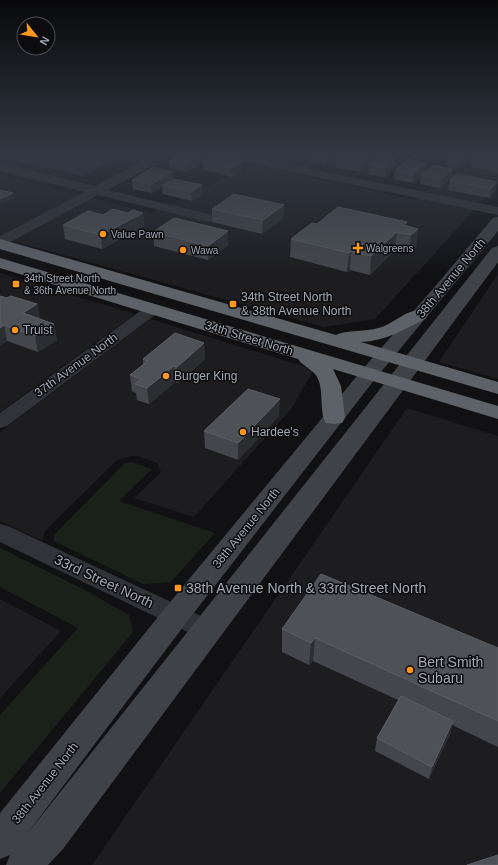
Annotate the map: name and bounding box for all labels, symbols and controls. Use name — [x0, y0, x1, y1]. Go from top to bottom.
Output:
north arrow — [16, 16, 56, 56]
text: N — [37, 35, 52, 47]
marker: Value Pawn — [98, 229, 108, 239]
place label: Value Pawn — [111, 229, 164, 240]
street label: 38th Avenue North — [414, 236, 488, 320]
marker: Walgreens — [353, 243, 363, 253]
place label: Walgreens — [366, 243, 413, 254]
marker: Wawa — [178, 245, 188, 255]
place label: Wawa — [191, 245, 219, 256]
place label: 34th Street North & 36th Avenue North — [24, 273, 116, 296]
marker: 34th Street North & 36th Avenue North — [11, 279, 21, 289]
place label: 34th Street North & 38th Avenue North — [241, 290, 352, 318]
marker: 34th Street North & 38th Avenue North — [228, 299, 238, 309]
street label: 34th Street North — [203, 318, 295, 358]
place label: Truist — [23, 323, 53, 337]
marker: Truist — [10, 325, 20, 335]
street label: 37th Avenue North — [32, 330, 120, 400]
place label: Burger King — [174, 369, 237, 383]
marker: Burger King — [161, 371, 171, 381]
place label: Hardee's — [251, 425, 299, 439]
marker: Hardee's — [238, 427, 248, 437]
street label: 38th Avenue North — [209, 485, 283, 571]
street label: 33rd Street North — [52, 551, 156, 611]
place label: 38th Avenue North & 33rd Street North — [186, 580, 426, 596]
marker: 38th Avenue North & 33rd Street North — [173, 583, 183, 593]
place label: Bert Smith Subaru — [418, 654, 483, 686]
marker: Bert Smith Subaru — [405, 665, 415, 675]
street label: 38th Avenue North — [9, 740, 81, 826]

